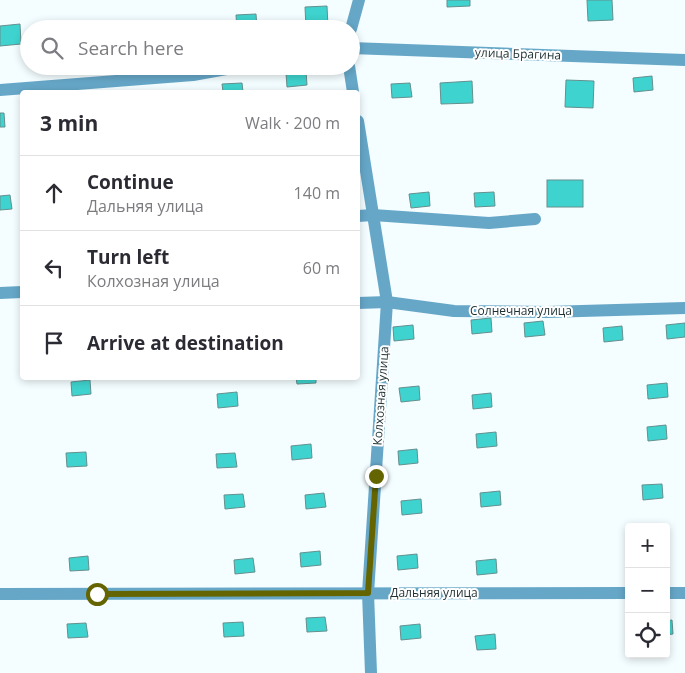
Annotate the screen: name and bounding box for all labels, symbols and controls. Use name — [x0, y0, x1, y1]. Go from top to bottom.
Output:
search box — [20, 20, 360, 75]
icon: search — [38, 34, 66, 62]
text: Search here — [78, 35, 184, 61]
street label: улица Брагина — [475, 44, 561, 63]
text: 3 min — [40, 109, 98, 137]
text: Walk · 200 m — [245, 112, 340, 134]
text: Continue — [87, 169, 174, 195]
icon: ahead — [40, 179, 68, 207]
text: 140 m — [294, 182, 340, 204]
text: Дальняя улица — [87, 195, 204, 217]
text: Turn left — [87, 244, 169, 270]
icon: left — [40, 254, 68, 282]
text: 60 m — [303, 257, 340, 279]
text: Колхозная улица — [87, 270, 220, 292]
street label: Солнечная улица — [470, 302, 572, 319]
icon: arrive — [40, 329, 68, 357]
text: Arrive at destination — [87, 330, 284, 356]
street label: Колхозная улица — [369, 346, 392, 446]
route end — [365, 465, 388, 488]
map controls — [625, 523, 670, 658]
button: + — [625, 523, 670, 568]
button: − — [625, 568, 670, 613]
route start — [86, 583, 109, 606]
street label: Дальняя улица — [390, 584, 478, 601]
button: locate — [625, 613, 670, 658]

